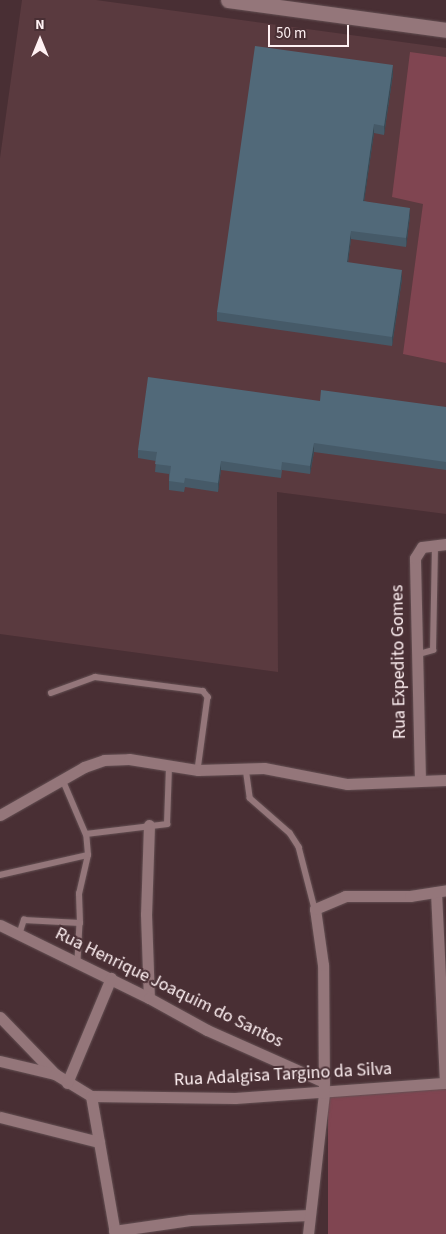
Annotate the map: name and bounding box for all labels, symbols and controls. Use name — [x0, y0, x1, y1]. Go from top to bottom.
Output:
north arrow — [15, 15, 65, 65]
text: N — [35, 15, 45, 35]
scale bar — [271, 15, 352, 47]
text: 50 m — [276, 23, 306, 44]
street label: Rua Expedito Gomes — [387, 585, 411, 739]
street label: Rua Henrique Joaquim do Santos — [51, 923, 287, 1053]
street label: Rua Adalgisa Targino da Silva — [173, 1058, 393, 1092]

